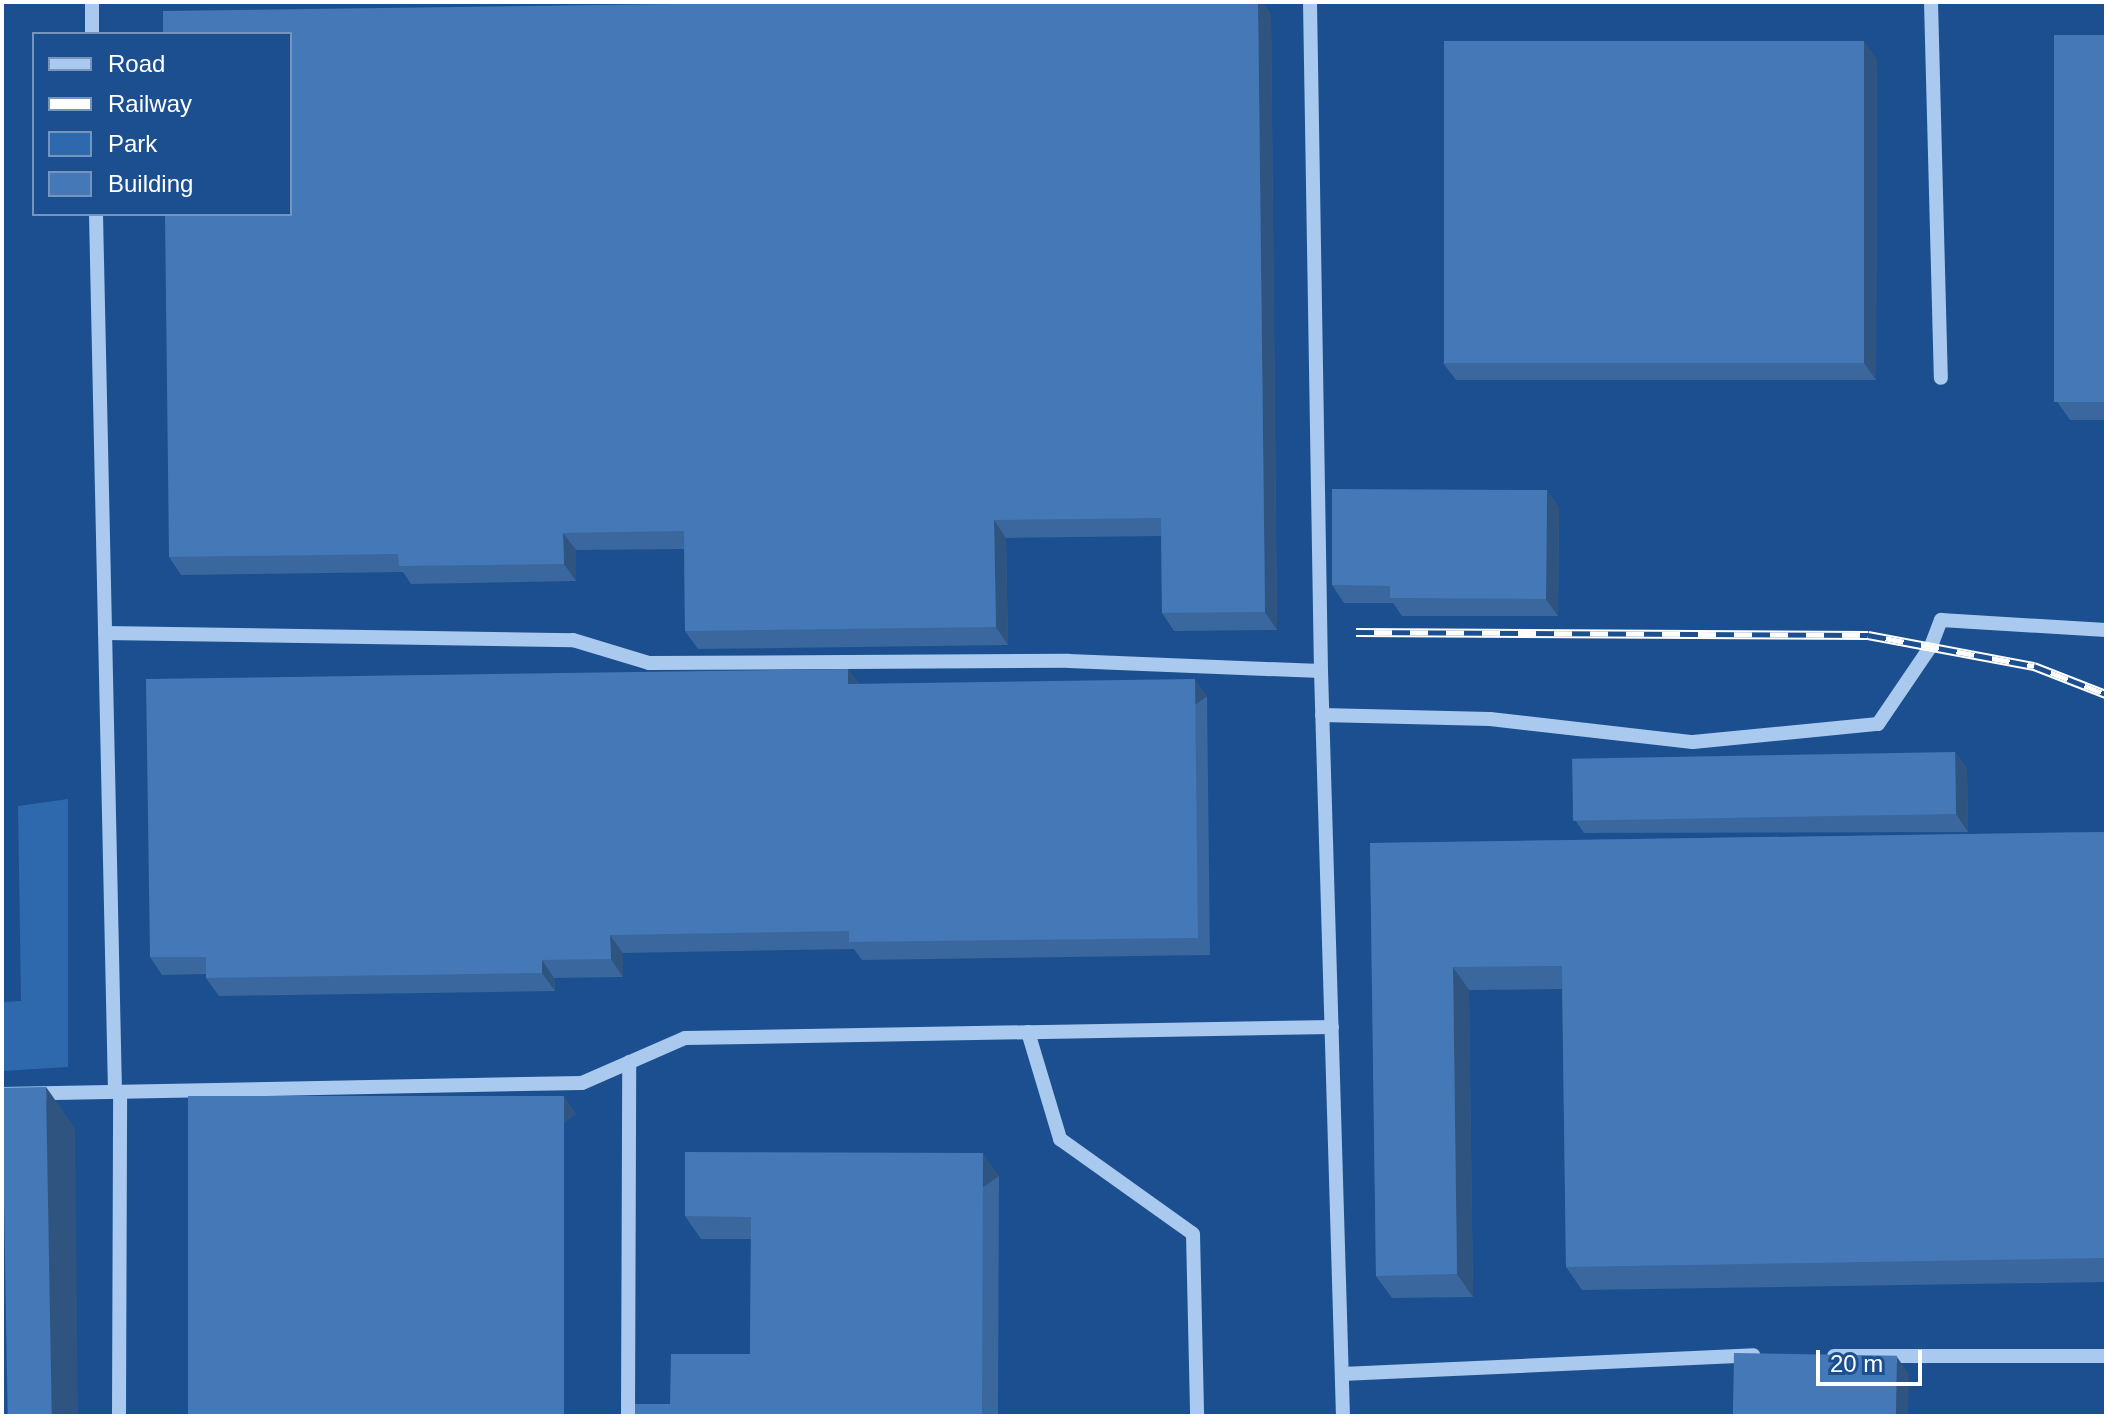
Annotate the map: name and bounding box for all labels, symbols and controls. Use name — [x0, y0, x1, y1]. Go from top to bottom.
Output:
legend — [32, 32, 292, 216]
text: Road — [108, 50, 165, 77]
text: Railway — [108, 90, 192, 117]
text: Park — [108, 130, 157, 157]
text: Building — [108, 170, 193, 197]
scale bar — [1820, 1334, 1926, 1384]
text: 20 m — [1830, 1350, 1883, 1377]

